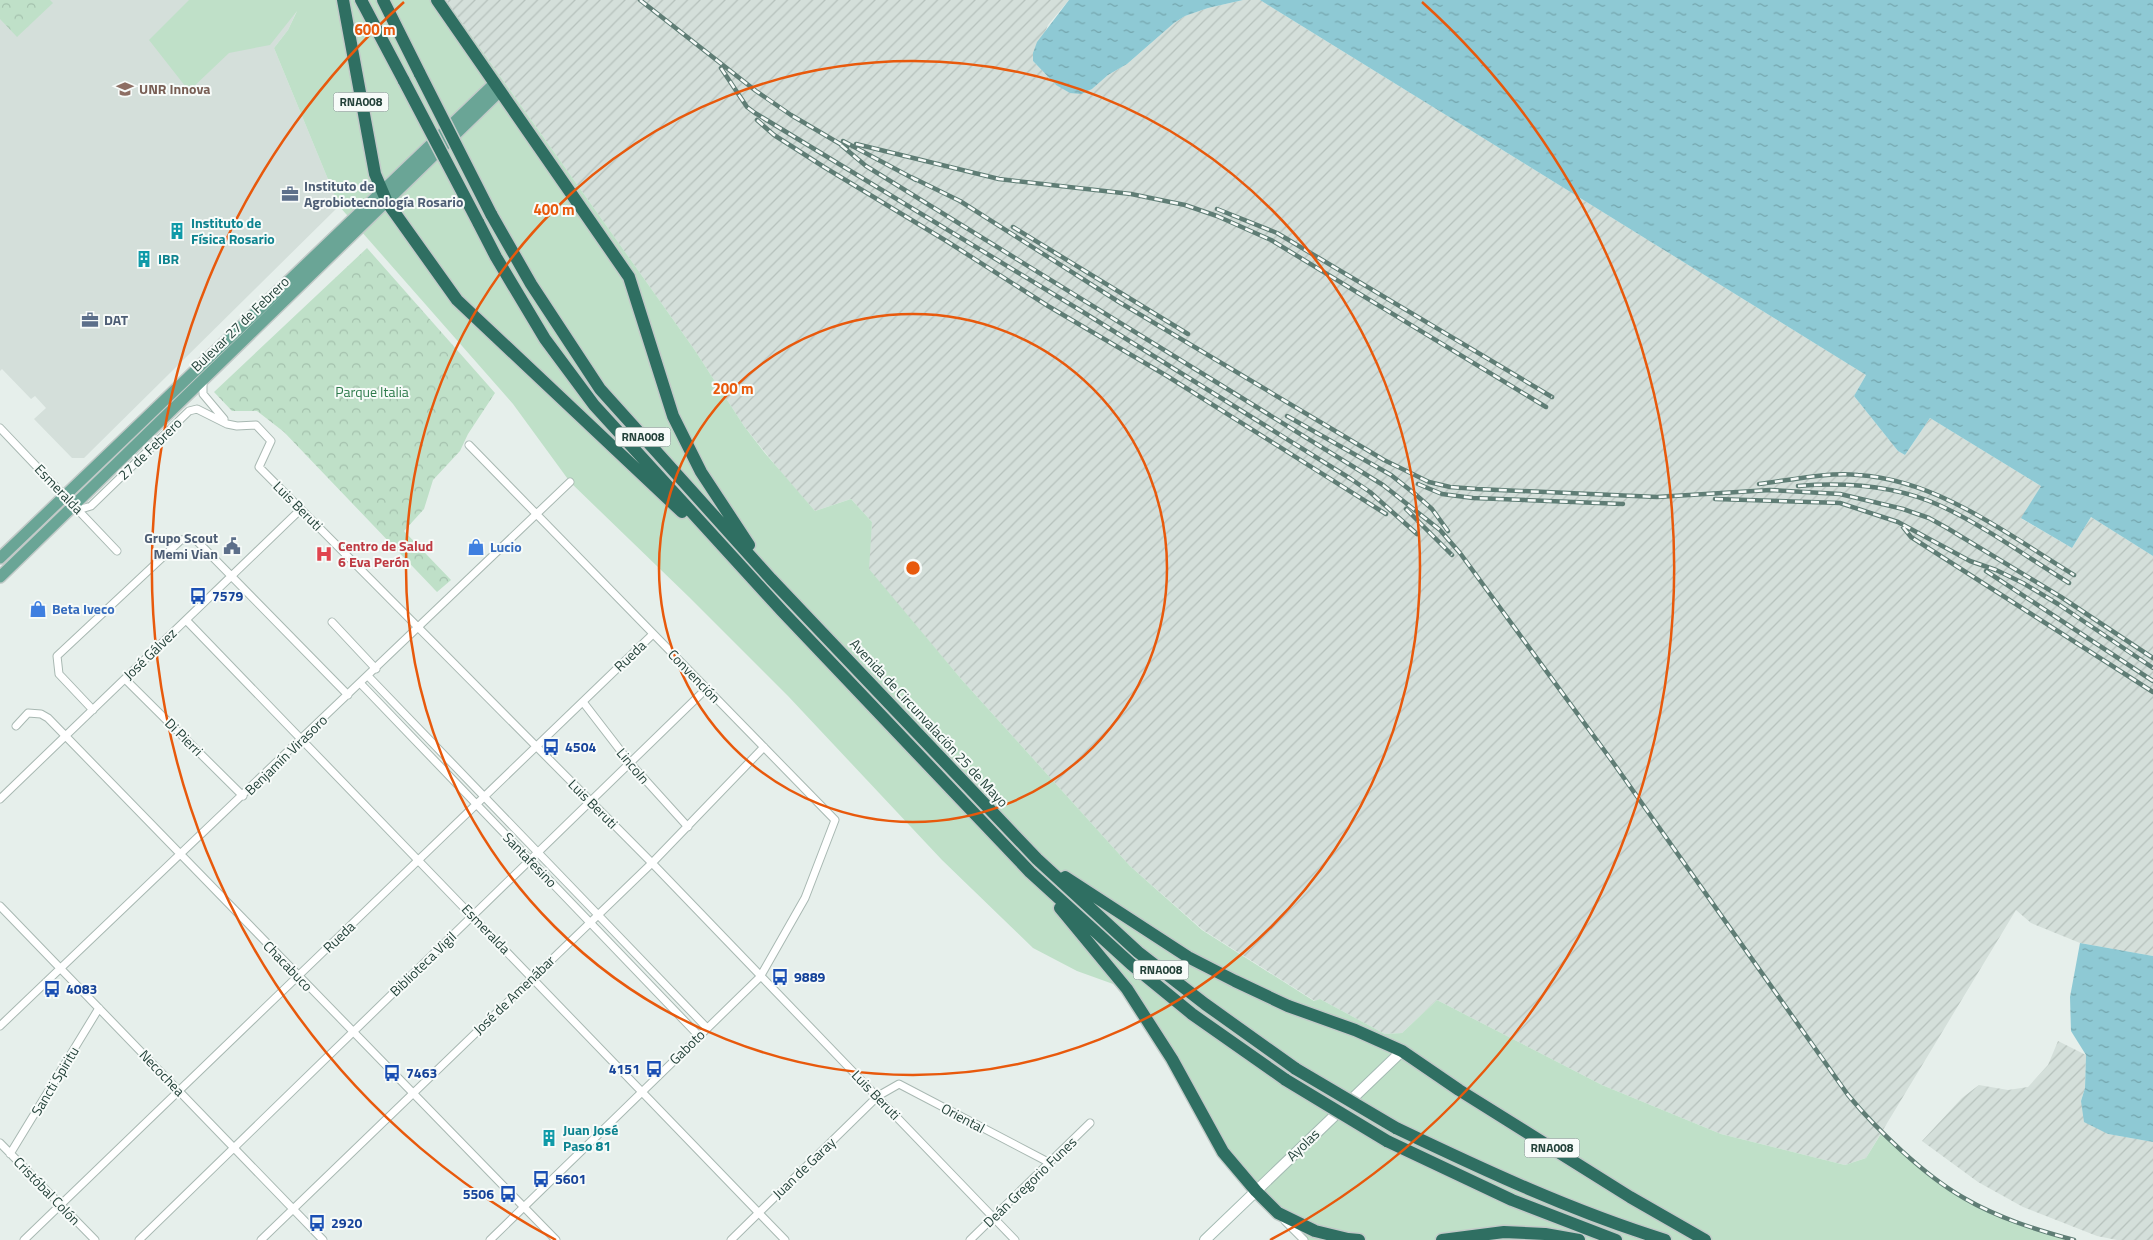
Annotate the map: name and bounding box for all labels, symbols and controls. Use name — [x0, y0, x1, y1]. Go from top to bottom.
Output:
text: 600 m — [354, 18, 396, 41]
place label: UNR Innova — [139, 78, 211, 99]
school or university icon: UNR Innova — [115, 79, 135, 99]
road number: RNA008 — [334, 92, 388, 111]
place label: Instituto de Agrobiotecnología Rosario — [304, 175, 463, 212]
office icon: Instituto de Agrobiotecnología Rosario — [280, 184, 300, 204]
text: 400 m — [533, 198, 575, 221]
place label: Instituto de Física Rosario — [191, 212, 275, 249]
building icon: Instituto de Física Rosario — [167, 221, 187, 241]
place label: IBR — [158, 248, 180, 269]
building icon: IBR — [134, 249, 154, 269]
street label: Bulevar 27 de Febrero — [186, 271, 294, 376]
place label: DAT — [104, 309, 129, 330]
office icon: DAT — [80, 310, 100, 330]
text: 200 m — [712, 377, 754, 400]
park label: Parque Italia — [335, 381, 409, 402]
street label: 27 de Febrero — [113, 413, 186, 485]
road number: RNA008 — [616, 428, 670, 447]
street label: Esmeralda — [30, 459, 89, 518]
street label: Luis Beruti — [269, 476, 328, 535]
place label: Grupo Scout Memi Vian — [144, 527, 218, 564]
place label: Centro de Salud 6 Eva Perón — [338, 535, 433, 572]
public building icon: Grupo Scout Memi Vian — [222, 536, 242, 556]
place label: Lucio — [490, 536, 522, 557]
shop icon: Lucio — [466, 537, 486, 557]
hospital icon: Centro de Salud 6 Eva Perón — [314, 544, 334, 564]
centre of rings — [904, 559, 922, 577]
place label: 7579 — [212, 585, 244, 606]
bus stop icon: 7579 — [188, 586, 208, 606]
place label: Beta Iveco — [52, 598, 115, 619]
shop icon: Beta Iveco — [28, 599, 48, 619]
street label: José Gálvez — [118, 623, 181, 684]
street label: Avenida de Circunvalación 25 de Mayo — [845, 634, 1013, 812]
street label: Rueda — [609, 635, 650, 676]
street label: Convención — [663, 644, 725, 707]
street label: Benjamín Virasoro — [240, 710, 332, 800]
street label: Di Pierri — [161, 713, 208, 760]
place label: 4504 — [565, 736, 597, 757]
bus stop icon: 4504 — [541, 737, 561, 757]
street label: Lincoln — [612, 743, 655, 788]
street label: Luis Beruti — [564, 774, 623, 833]
street label: Santafesino — [498, 827, 562, 892]
street label: Esmeralda — [457, 899, 516, 958]
street label: Rueda — [318, 916, 359, 957]
street label: Biblioteca Vigil — [385, 926, 461, 1001]
street label: Chacabuco — [259, 936, 318, 996]
street label: José de Amenábar — [468, 950, 559, 1039]
road number: RNA008 — [1134, 960, 1188, 980]
place label: 9889 — [794, 966, 826, 987]
bus stop icon: 9889 — [770, 967, 790, 987]
place label: 4083 — [66, 978, 97, 999]
bus stop icon: 4083 — [42, 979, 62, 999]
street label: Gaboto — [664, 1024, 709, 1069]
street label: Sancti Spiritu — [26, 1042, 84, 1119]
street label: Necochea — [135, 1045, 190, 1101]
place label: 4151 — [609, 1058, 640, 1079]
bus stop icon: 4151 — [644, 1059, 664, 1079]
place label: 7463 — [406, 1062, 437, 1083]
bus stop icon: 7463 — [382, 1063, 402, 1083]
street label: Luis Beruti — [847, 1065, 906, 1124]
street label: Oriental — [938, 1097, 989, 1138]
place label: Juan José Paso 81 — [563, 1119, 618, 1156]
street label: Ayolas — [1281, 1124, 1324, 1166]
building icon: Juan José Paso 81 — [539, 1128, 559, 1148]
street label: Deán Gregorio Funes — [978, 1131, 1081, 1232]
street label: Juan de Garay — [767, 1132, 840, 1203]
road number: RNA008 — [1524, 1138, 1580, 1158]
street label: Cristóbal Colón — [9, 1152, 85, 1230]
place label: 5601 — [555, 1168, 586, 1189]
bus stop icon: 5601 — [531, 1169, 551, 1189]
place label: 5506 — [463, 1183, 494, 1204]
bus stop icon: 5506 — [498, 1184, 518, 1204]
place label: 2920 — [331, 1212, 363, 1233]
bus stop icon: 2920 — [307, 1213, 327, 1233]

